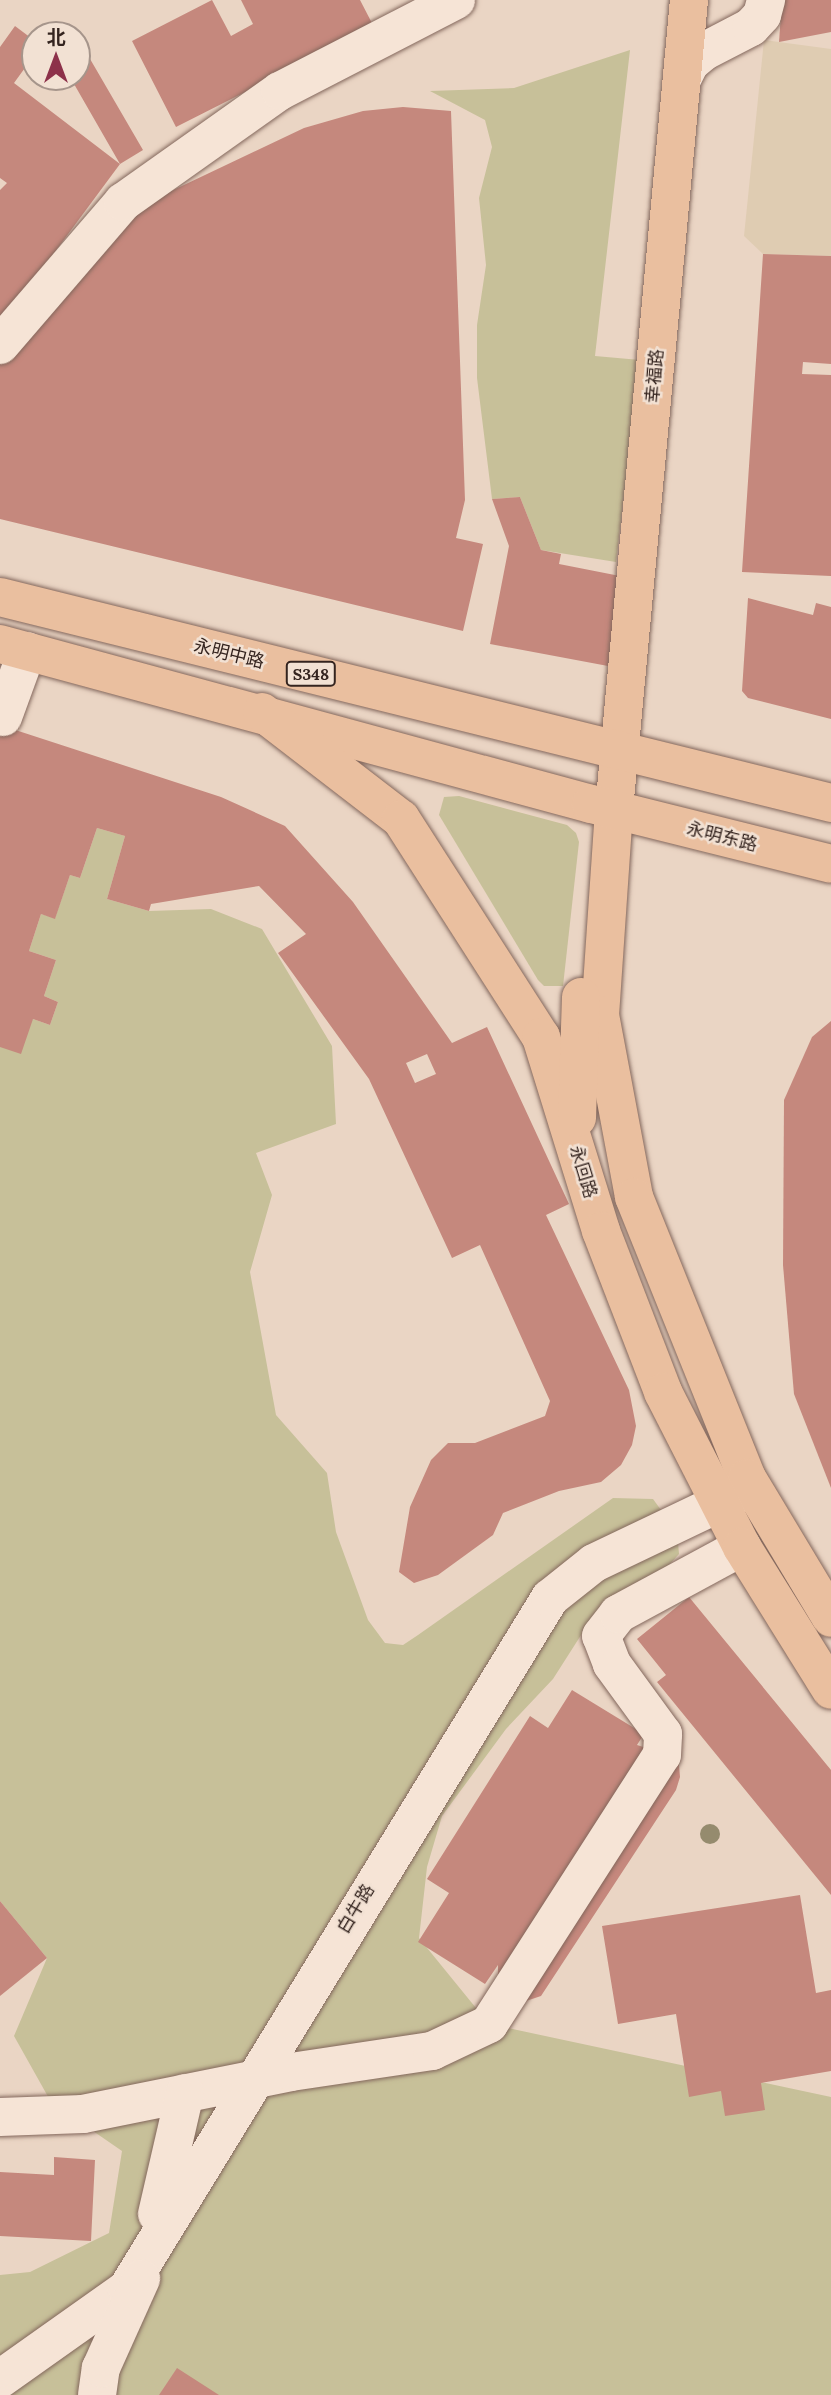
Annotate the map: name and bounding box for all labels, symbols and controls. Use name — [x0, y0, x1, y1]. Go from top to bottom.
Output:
north arrow — [21, 21, 91, 91]
text: 北 — [46, 25, 66, 49]
street label: 幸福路 — [642, 348, 668, 404]
street label: 永明中路 — [191, 635, 267, 673]
road number: S348 — [285, 662, 337, 687]
street label: 永明东路 — [684, 818, 760, 856]
street label: 永回路 — [565, 1143, 601, 1201]
street label: 白牛路 — [333, 1880, 379, 1938]

